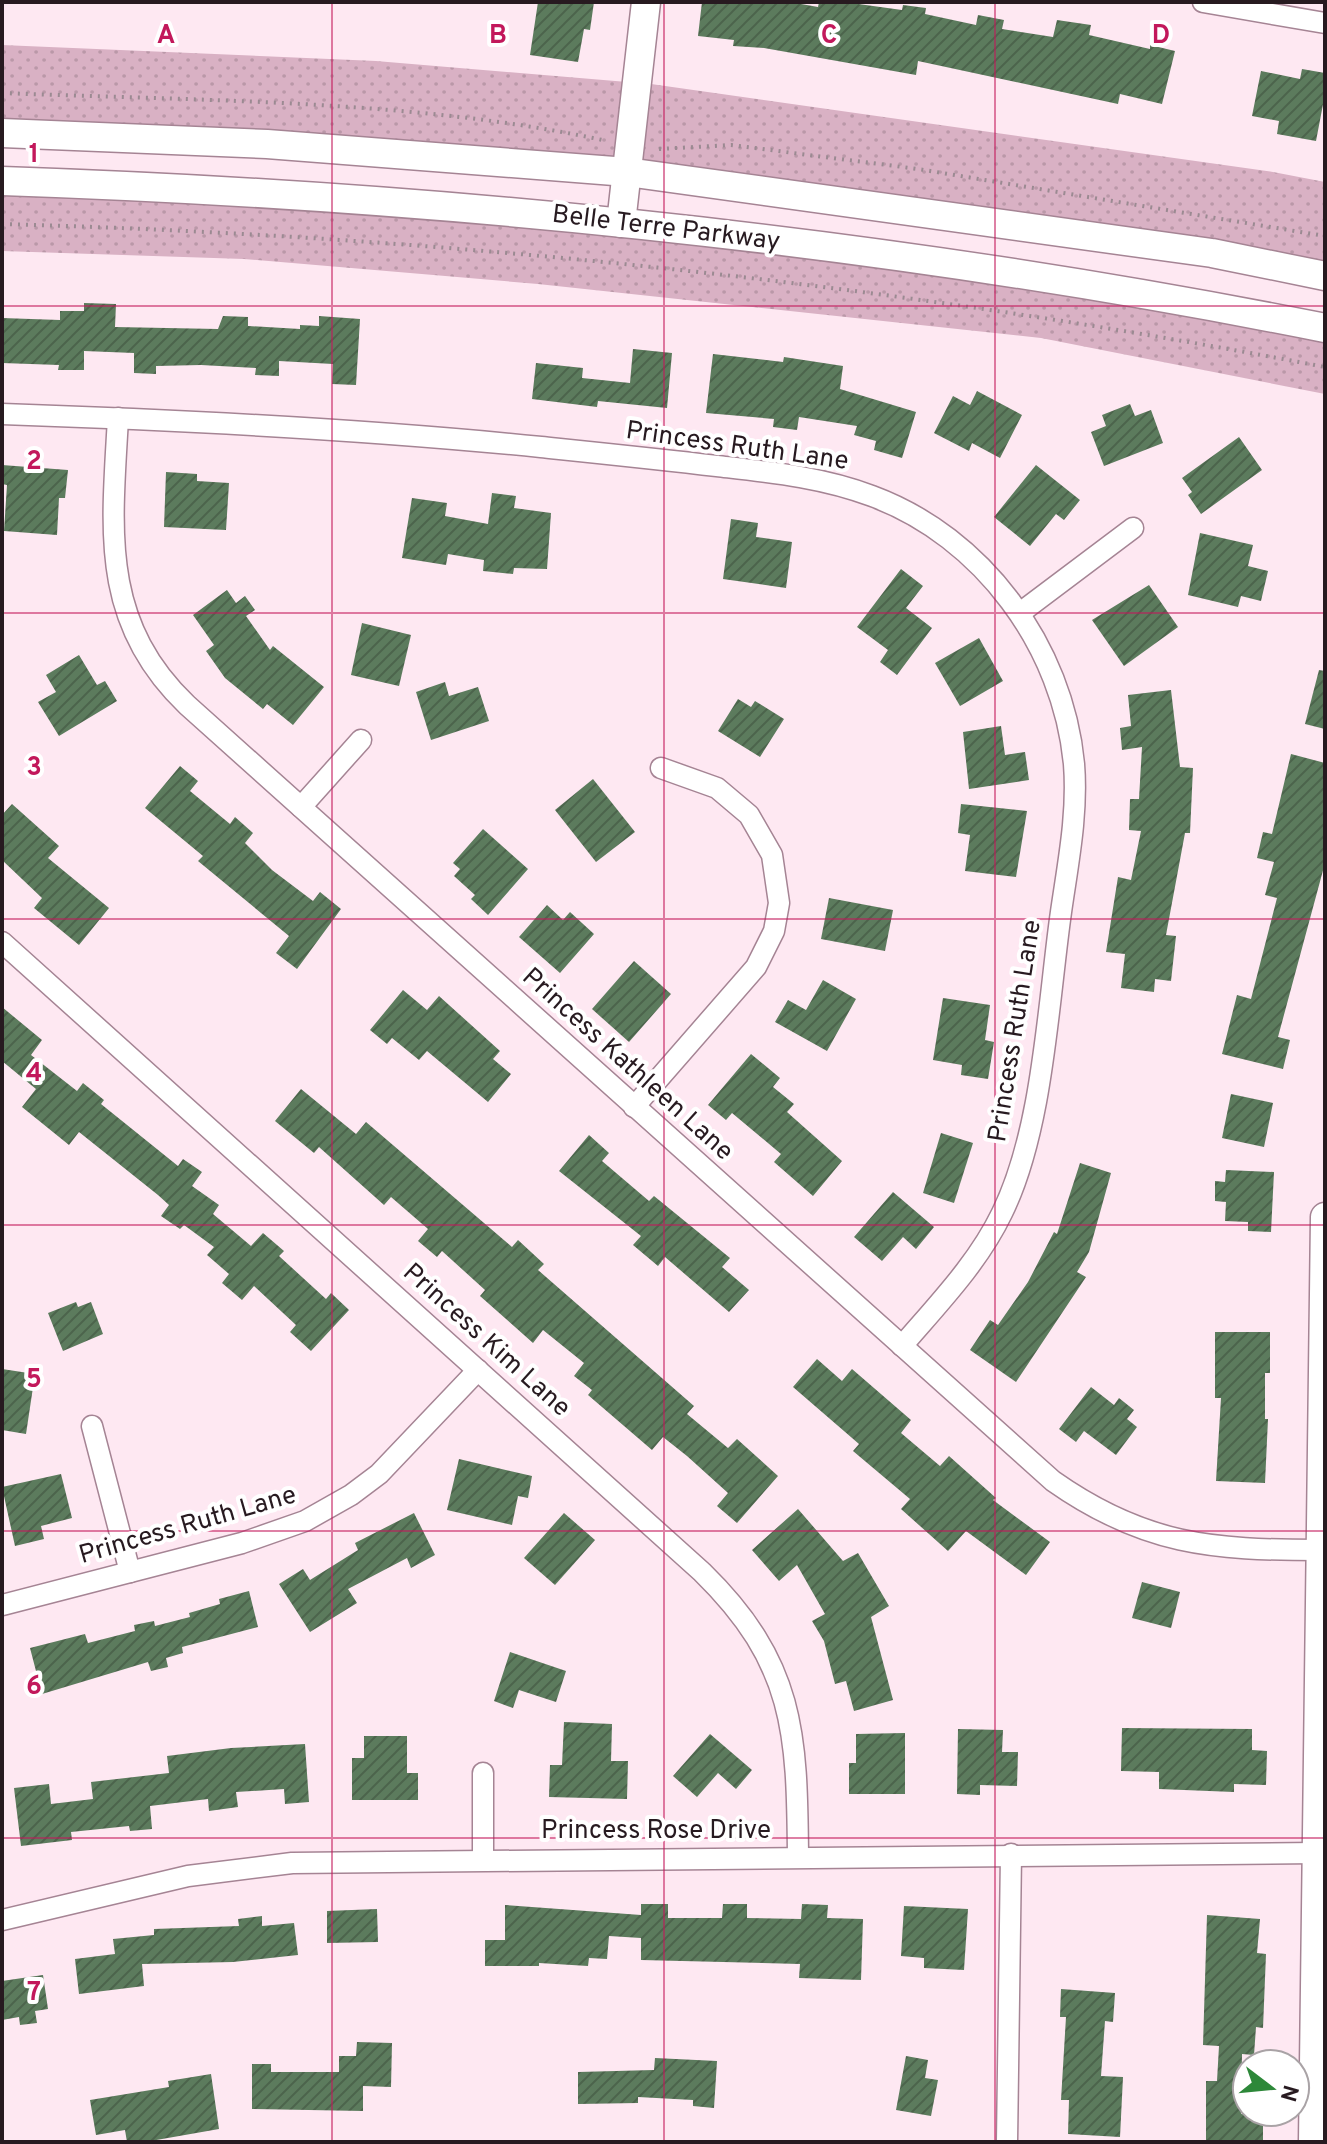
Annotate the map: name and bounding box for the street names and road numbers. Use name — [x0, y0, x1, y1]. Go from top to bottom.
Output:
street label: Belle Terre Parkway — [550, 199, 782, 259]
street label: Princess Ruth Lane — [623, 415, 851, 479]
street label: Princess Ruth Lane — [982, 918, 1050, 1144]
street label: Princess Kathleen Lane — [514, 961, 740, 1169]
street label: Princess Kim Lane — [395, 1257, 577, 1425]
street label: Princess Ruth Lane — [76, 1479, 300, 1573]
street label: Princess Rose Drive — [541, 1815, 771, 1848]

